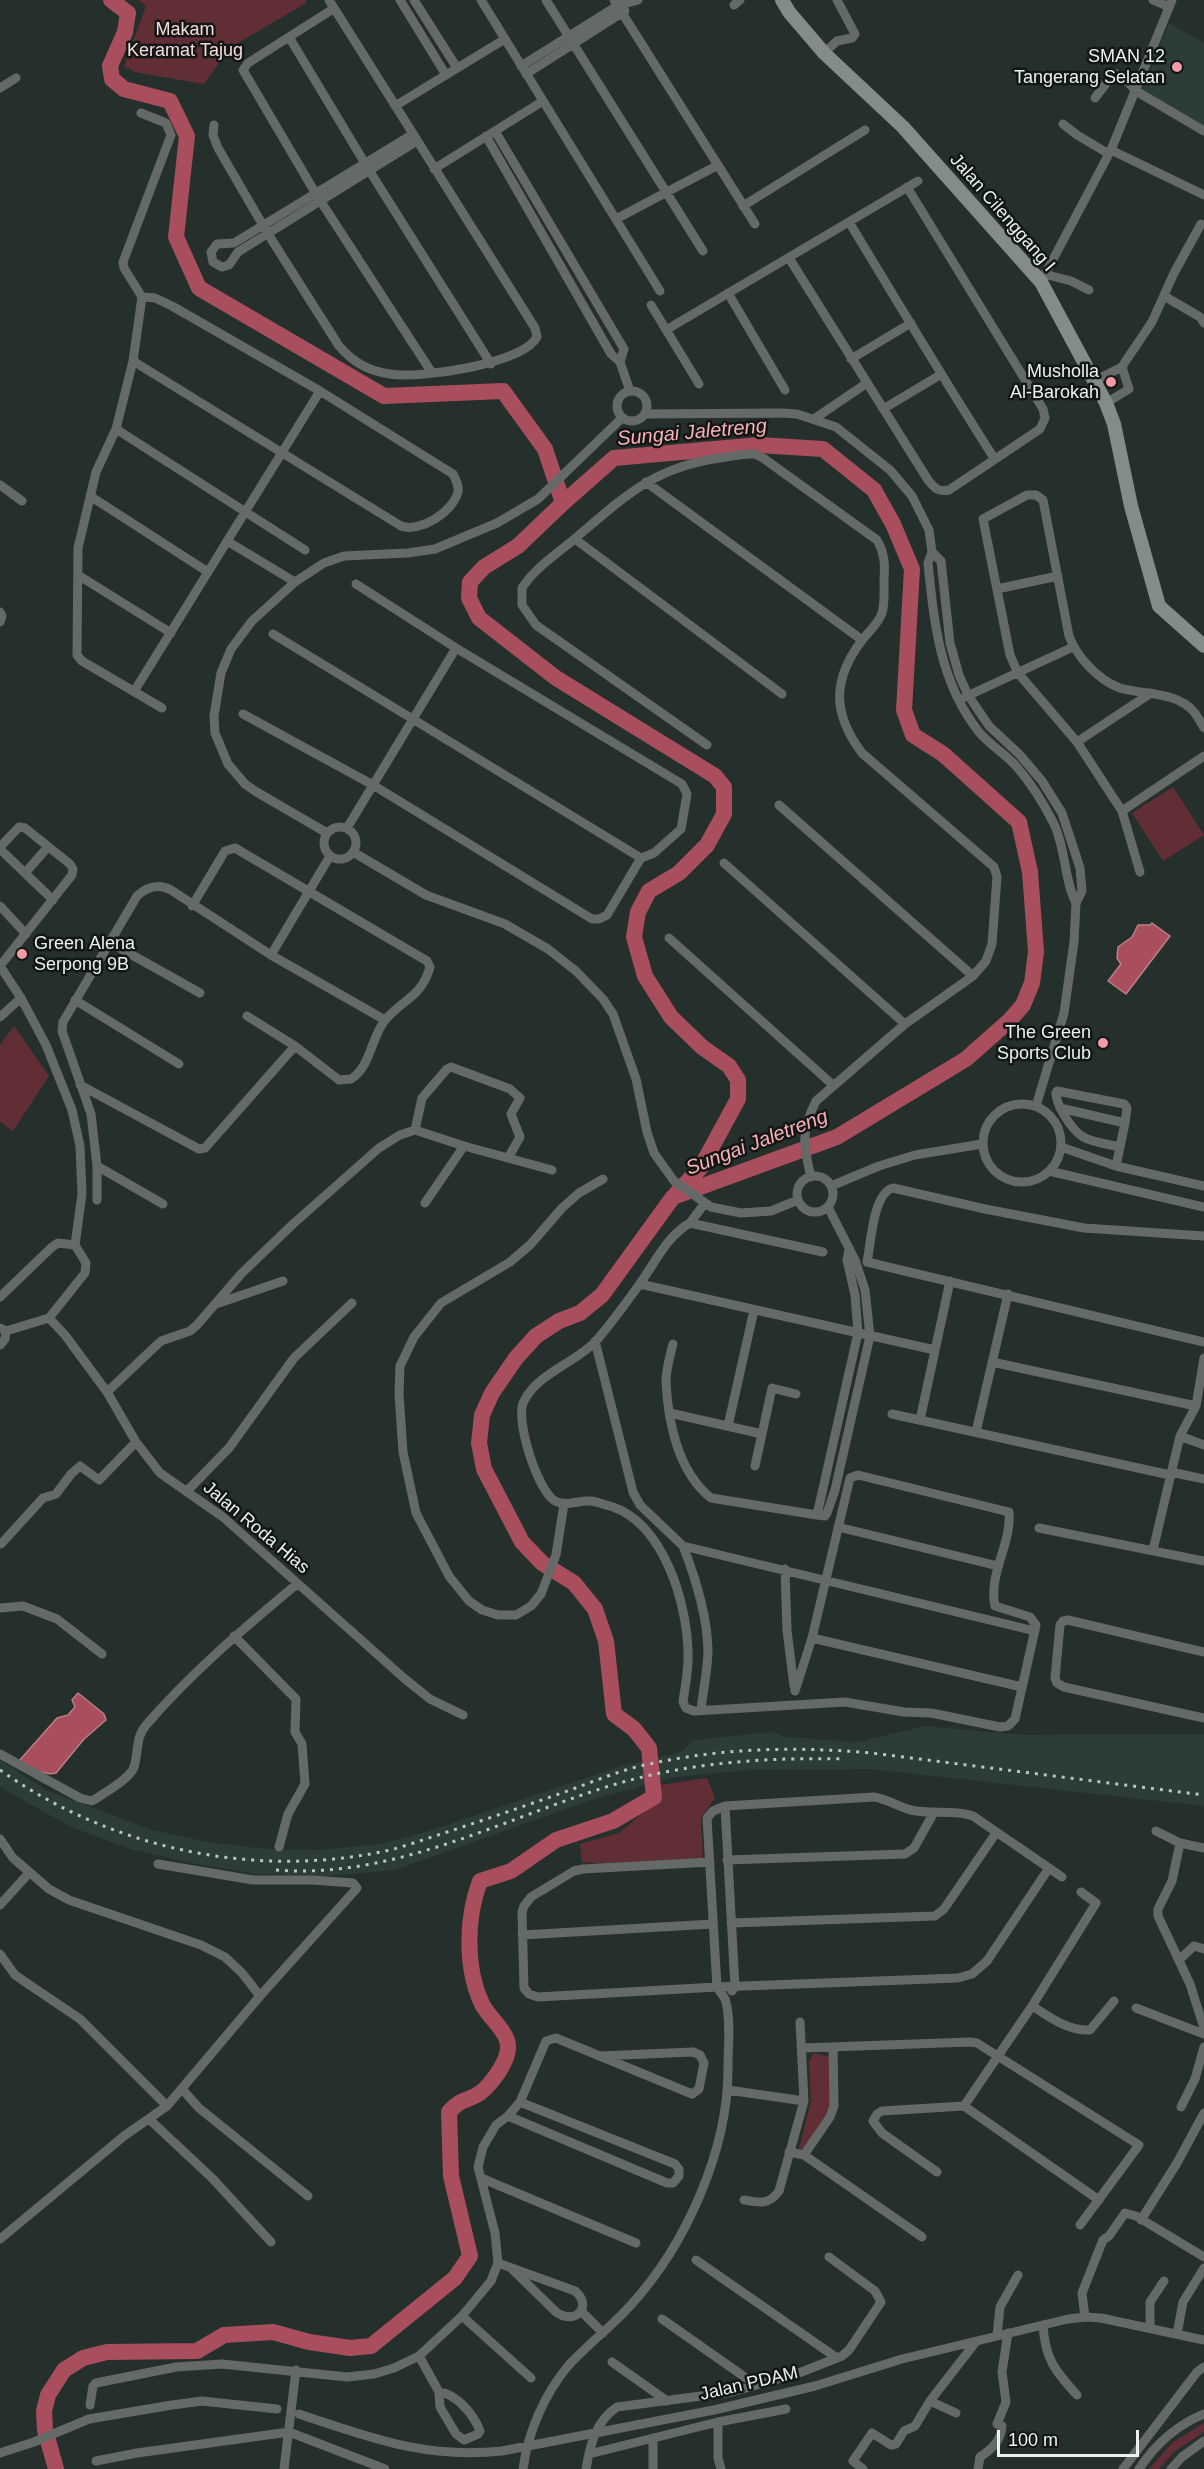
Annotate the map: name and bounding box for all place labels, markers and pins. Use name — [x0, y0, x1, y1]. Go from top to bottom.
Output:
place label: SMAN 12 Tangerang Selatan — [1014, 46, 1165, 88]
marker: SMAN 12 Tangerang Selatan — [1170, 60, 1184, 74]
place label: Musholla Al-Barokah — [1010, 361, 1099, 404]
marker: Musholla Al-Barokah — [1104, 375, 1118, 389]
place label: Green Alena Serpong 9B — [34, 933, 135, 976]
marker: Green Alena Serpong 9B — [15, 947, 29, 961]
place label: The Green Sports Club — [997, 1022, 1091, 1064]
marker: The Green Sports Club — [1096, 1036, 1110, 1050]

